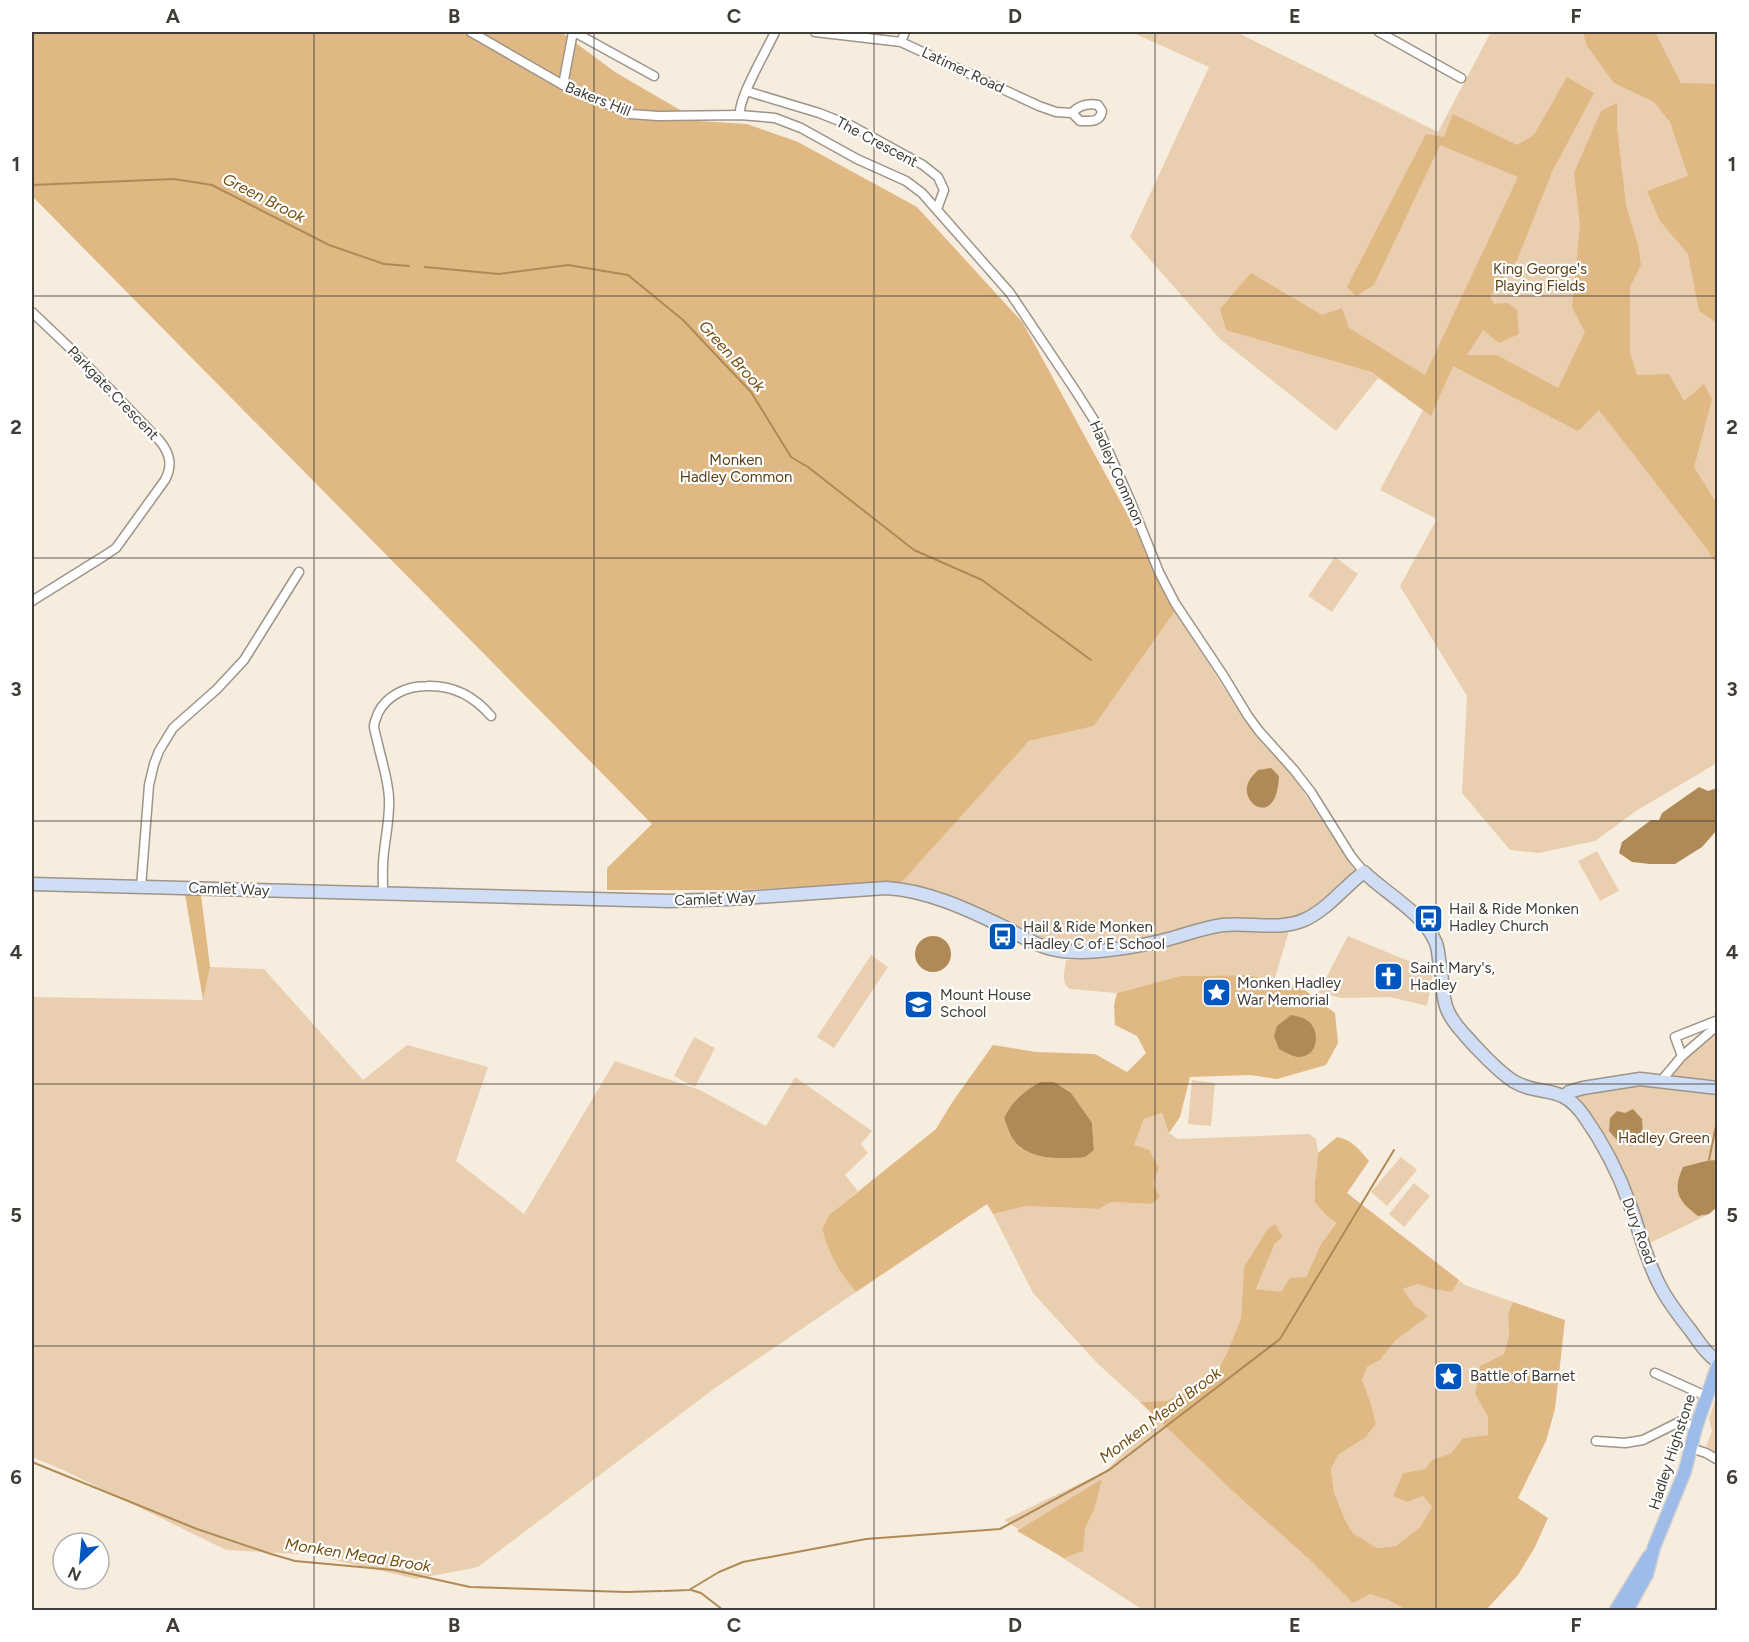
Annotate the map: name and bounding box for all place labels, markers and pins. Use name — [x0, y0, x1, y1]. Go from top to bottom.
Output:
place label: Hail & Ride Monken Hadley Church — [1449, 900, 1579, 935]
bus stop icon: Hail & Ride Monken Hadley Church — [1412, 902, 1444, 934]
place label: Hail & Ride Monken Hadley C of E School — [1023, 918, 1165, 953]
bus stop icon: Hail & Ride Monken Hadley C of E School — [986, 920, 1018, 952]
place label: Saint Mary's, Hadley — [1410, 959, 1495, 994]
church icon: Saint Mary's, Hadley — [1373, 961, 1405, 993]
place label: Monken Hadley War Memorial — [1237, 974, 1341, 1009]
place icon: Monken Hadley War Memorial — [1200, 976, 1232, 1008]
place label: Mount House School — [940, 986, 1031, 1021]
school or university icon: Mount House School — [903, 988, 935, 1020]
place icon: Battle of Barnet — [1433, 1360, 1465, 1392]
place label: Battle of Barnet — [1470, 1367, 1576, 1385]

